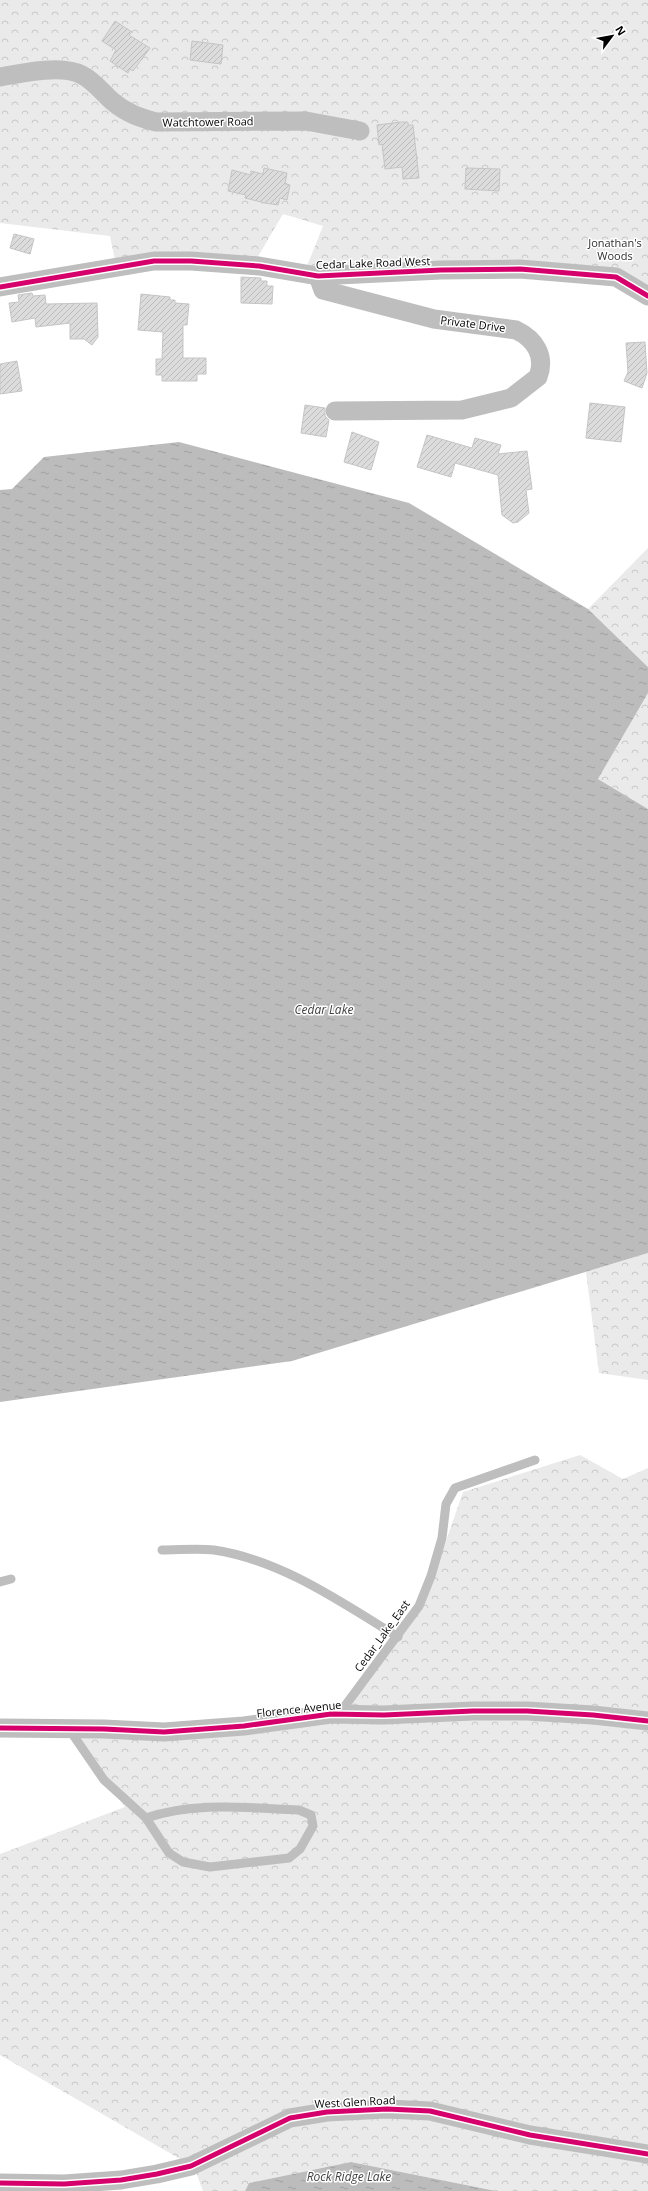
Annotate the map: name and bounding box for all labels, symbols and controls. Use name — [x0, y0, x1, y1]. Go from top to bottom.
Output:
north arrow — [592, 16, 632, 56]
text: N — [612, 23, 630, 38]
street label: Watchtower Road — [162, 113, 254, 130]
park label: Jonathan's Woods — [587, 235, 642, 263]
street label: Cedar Lake Road West — [315, 253, 431, 272]
street label: Private Drive — [440, 312, 506, 335]
water label: Cedar Lake — [295, 1001, 354, 1018]
street label: Cedar_Lake_East — [350, 1597, 413, 1675]
street label: Florence Avenue — [256, 1697, 342, 1720]
street label: West Glen Road — [314, 2092, 396, 2111]
water label: Rock Ridge Lake — [307, 2168, 391, 2185]

